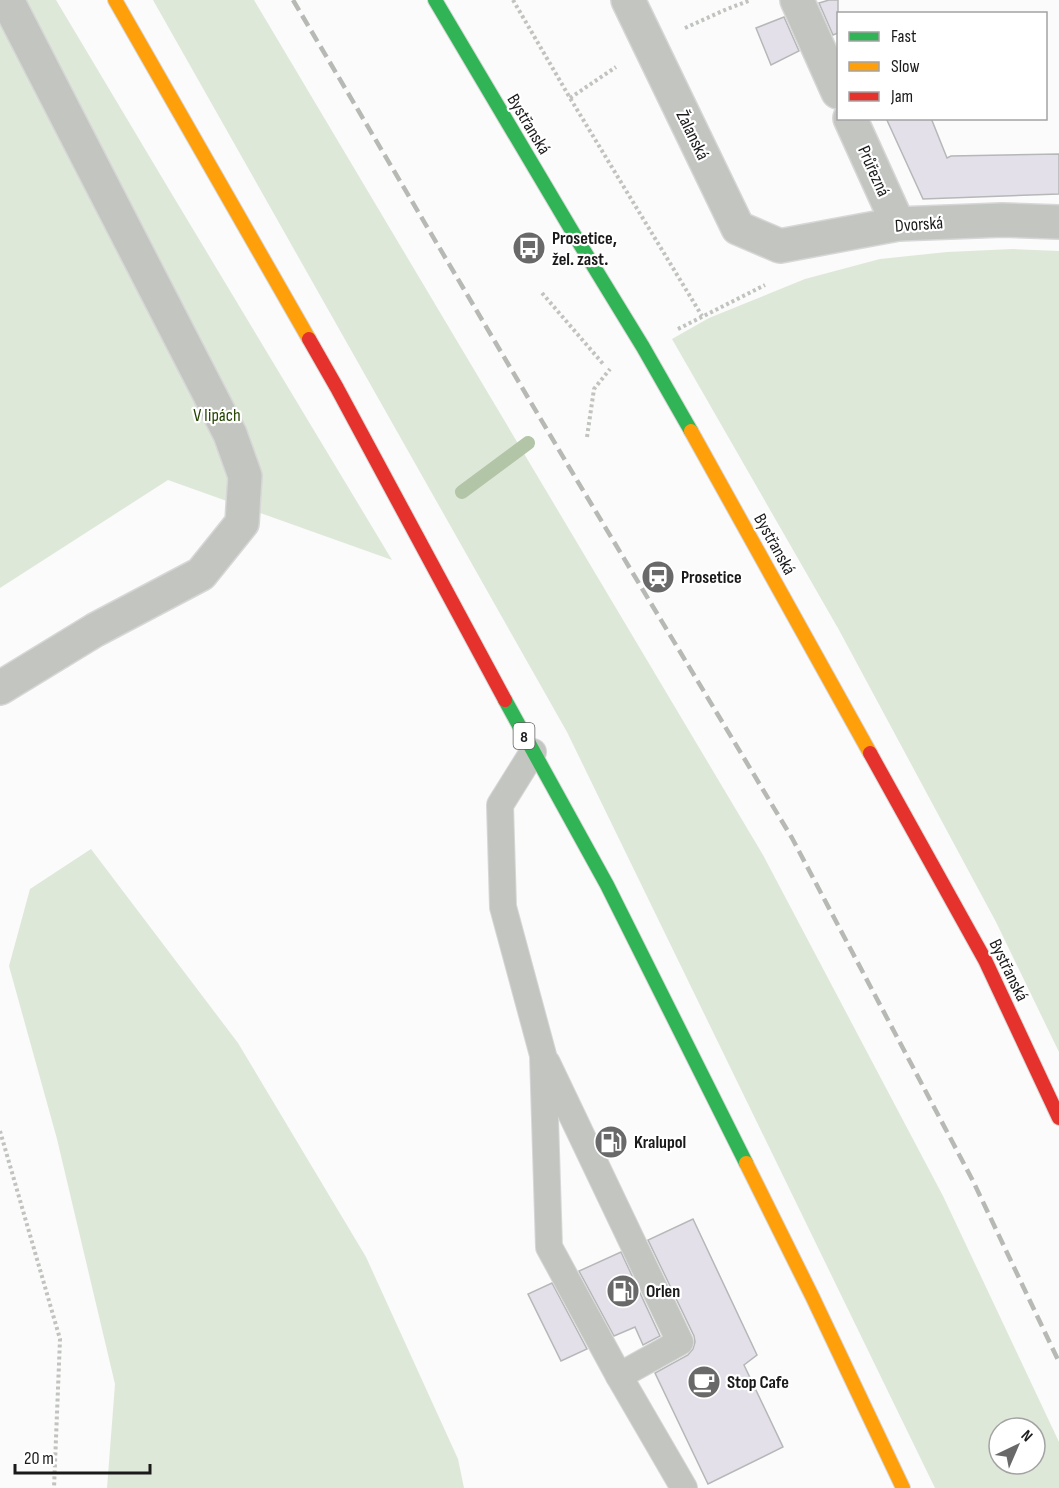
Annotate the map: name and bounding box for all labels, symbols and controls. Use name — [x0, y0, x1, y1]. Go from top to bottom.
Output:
legend — [837, 12, 1047, 120]
text: Fast — [891, 26, 917, 47]
text: Slow — [891, 56, 920, 77]
text: Jam — [890, 86, 913, 107]
street label: Bystřanská — [502, 90, 555, 158]
street label: Žalanská — [672, 107, 714, 163]
street label: Průřezná — [853, 142, 894, 200]
street label: Dvorská — [894, 212, 944, 237]
place label: Prosetice, žel. zast. — [552, 228, 617, 270]
bus stop icon: Prosetice, žel. zast. — [511, 230, 547, 266]
park label: V lipách — [193, 405, 241, 426]
street label: Bystřanská — [749, 510, 800, 578]
station icon: Prosetice — [640, 559, 676, 595]
place label: Prosetice — [681, 567, 742, 588]
road number: 8 — [514, 723, 534, 749]
street label: Bystřanská — [985, 936, 1033, 1005]
fuel station icon: Kralupol — [593, 1124, 629, 1160]
place label: Kralupol — [634, 1132, 686, 1153]
fuel station icon: Orlen — [605, 1273, 641, 1309]
place label: Orlen — [646, 1281, 680, 1302]
cafe icon: Stop Cafe — [686, 1364, 722, 1400]
place label: Stop Cafe — [727, 1372, 789, 1393]
north arrow — [987, 1416, 1047, 1476]
text: N — [1017, 1426, 1036, 1446]
scale bar — [15, 1437, 150, 1475]
text: 20 m — [24, 1448, 54, 1469]

